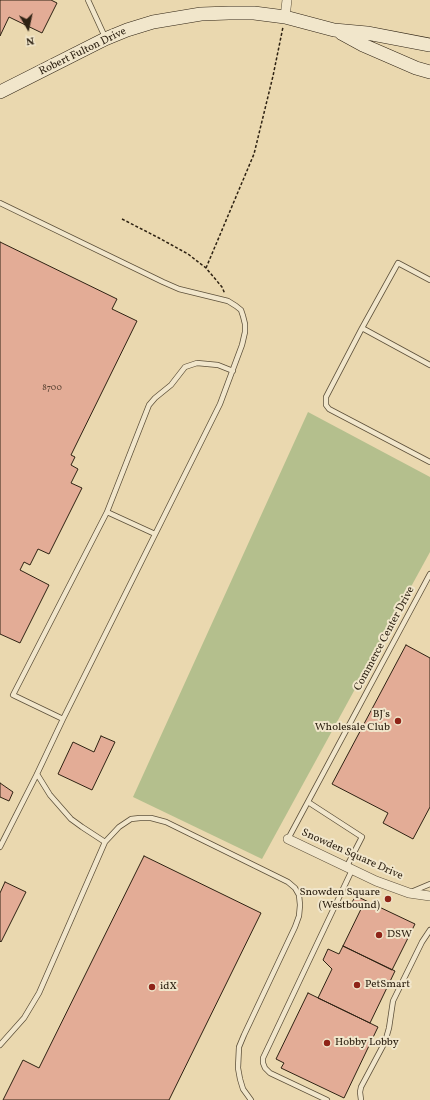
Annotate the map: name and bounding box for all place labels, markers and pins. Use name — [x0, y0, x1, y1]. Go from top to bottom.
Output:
place label: BJ's Wholesale Club — [315, 708, 390, 734]
marker: BJ's Wholesale Club — [393, 716, 403, 726]
place label: Snowden Square (Westbound) — [299, 886, 380, 912]
marker: Snowden Square (Westbound) — [383, 894, 393, 904]
place label: DSW — [387, 928, 412, 942]
marker: DSW — [374, 930, 384, 940]
place label: PetSmart — [365, 978, 410, 992]
place label: idX — [160, 980, 177, 994]
marker: PetSmart — [352, 980, 362, 990]
marker: idX — [147, 982, 157, 992]
place label: Hobby Lobby — [335, 1036, 399, 1050]
marker: Hobby Lobby — [322, 1038, 332, 1048]

